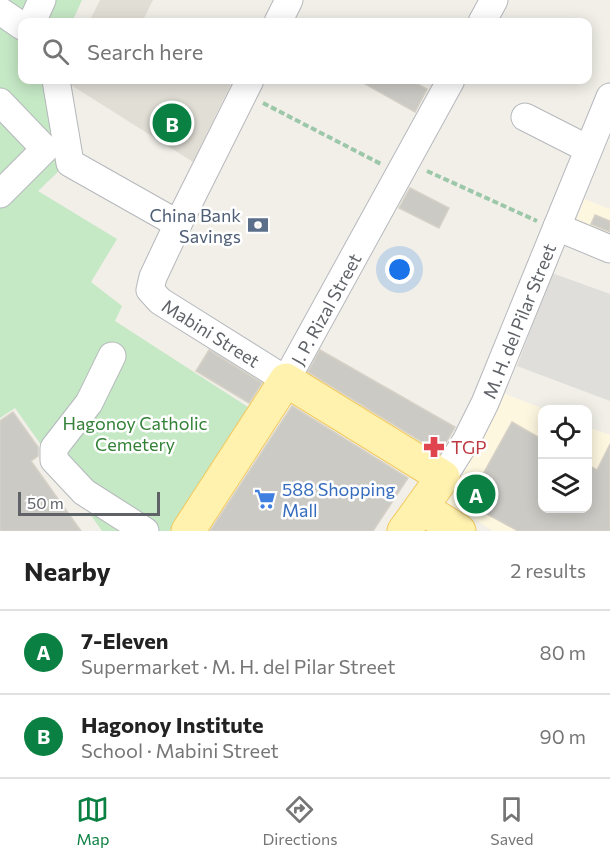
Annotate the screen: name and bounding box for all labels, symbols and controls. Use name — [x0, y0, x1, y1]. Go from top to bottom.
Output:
search box — [18, 18, 592, 84]
icon: search — [39, 35, 72, 68]
text: Search here — [87, 38, 203, 65]
pin: B — [152, 100, 192, 146]
place label: China Bank Savings — [149, 204, 241, 247]
bank icon: China Bank Savings — [246, 213, 270, 237]
street label: M. H. del Pilar Street — [478, 240, 560, 402]
street label: J. P. Rizal Street — [286, 249, 366, 369]
your location — [385, 255, 414, 284]
street label: Mabini Street — [158, 294, 264, 372]
map controls — [538, 405, 592, 513]
button: locate — [538, 405, 592, 459]
park label: Hagonoy Catholic Cemetery — [62, 412, 208, 455]
pharmacy icon: TGP — [422, 435, 446, 459]
place label: TGP — [451, 436, 486, 458]
button: layers — [538, 459, 592, 513]
pin: A — [456, 472, 496, 516]
place label: 588 Shopping Mall — [282, 478, 396, 521]
supermarket icon: 588 Shopping Mall — [253, 487, 277, 511]
scale bar — [18, 489, 160, 516]
text: 50 m — [27, 493, 64, 512]
text: Nearby — [24, 555, 111, 586]
text: 2 results — [510, 558, 586, 582]
text: 7-Eleven — [81, 627, 169, 654]
text: A — [36, 640, 51, 664]
text: 80 m — [540, 640, 586, 664]
text: Supermarket · M. H. del Pilar Street — [81, 654, 395, 678]
text: Hagonoy Institute — [81, 711, 264, 738]
text: B — [37, 724, 50, 748]
text: 90 m — [540, 724, 586, 748]
text: School · Mabini Street — [81, 738, 279, 762]
tab: Map — [76, 793, 109, 848]
tab: Directions — [262, 793, 337, 848]
tab: Saved — [490, 793, 534, 848]

